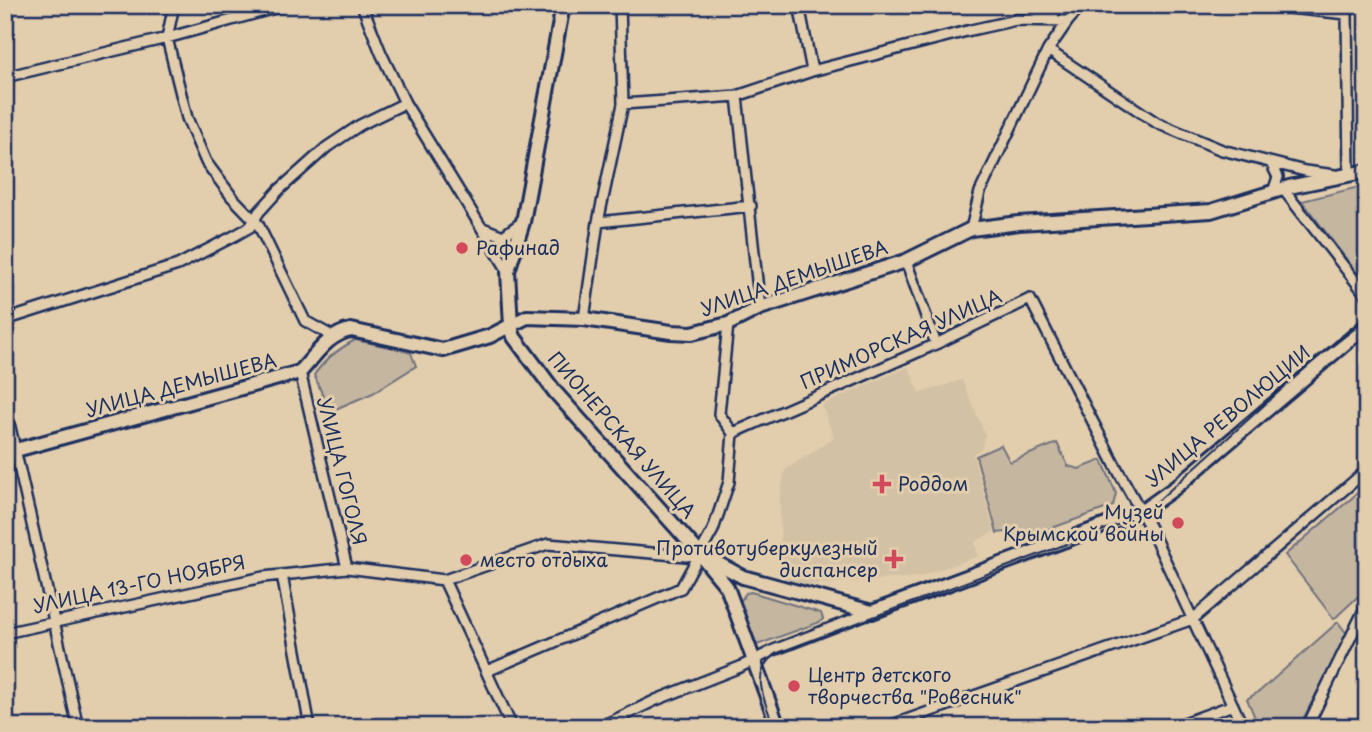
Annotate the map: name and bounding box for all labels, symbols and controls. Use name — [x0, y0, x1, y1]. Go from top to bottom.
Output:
street label: УЛИЦА ДЕМЫШЕВА — [696, 232, 891, 322]
place label: Рафинад — [476, 233, 560, 261]
marker: Рафинад — [454, 240, 470, 256]
street label: ПРИМОРСКАЯ УЛИЦА — [795, 281, 1006, 395]
street label: УЛИЦА РЕВОЛЮЦИИ — [1139, 338, 1316, 493]
street label: УЛИЦА ДЕМЫШЕВА — [82, 345, 279, 423]
street label: ПИОНЕРСКАЯ УЛИЦА — [542, 345, 703, 524]
street label: УЛИЦА ГОГОЛЯ — [311, 394, 375, 548]
place label: Роддом — [898, 469, 968, 497]
marker: Роддом — [872, 474, 892, 494]
place label: Музей Крымской войны — [1003, 497, 1164, 547]
marker: Музей Крымской войны — [1170, 515, 1186, 531]
place label: Противотуберкулезный диспансер — [656, 533, 878, 583]
place label: место отдыха — [480, 545, 608, 573]
street label: УЛИЦА 13-ГО НОЯБРЯ — [30, 547, 247, 619]
marker: Противотуберкулезный диспансер — [884, 549, 904, 569]
marker: место отдыха — [458, 552, 474, 568]
place label: Центр детского творчества "Ровесник" — [808, 660, 1022, 710]
marker: Центр детского творчества "Ровесник" — [786, 678, 802, 694]

